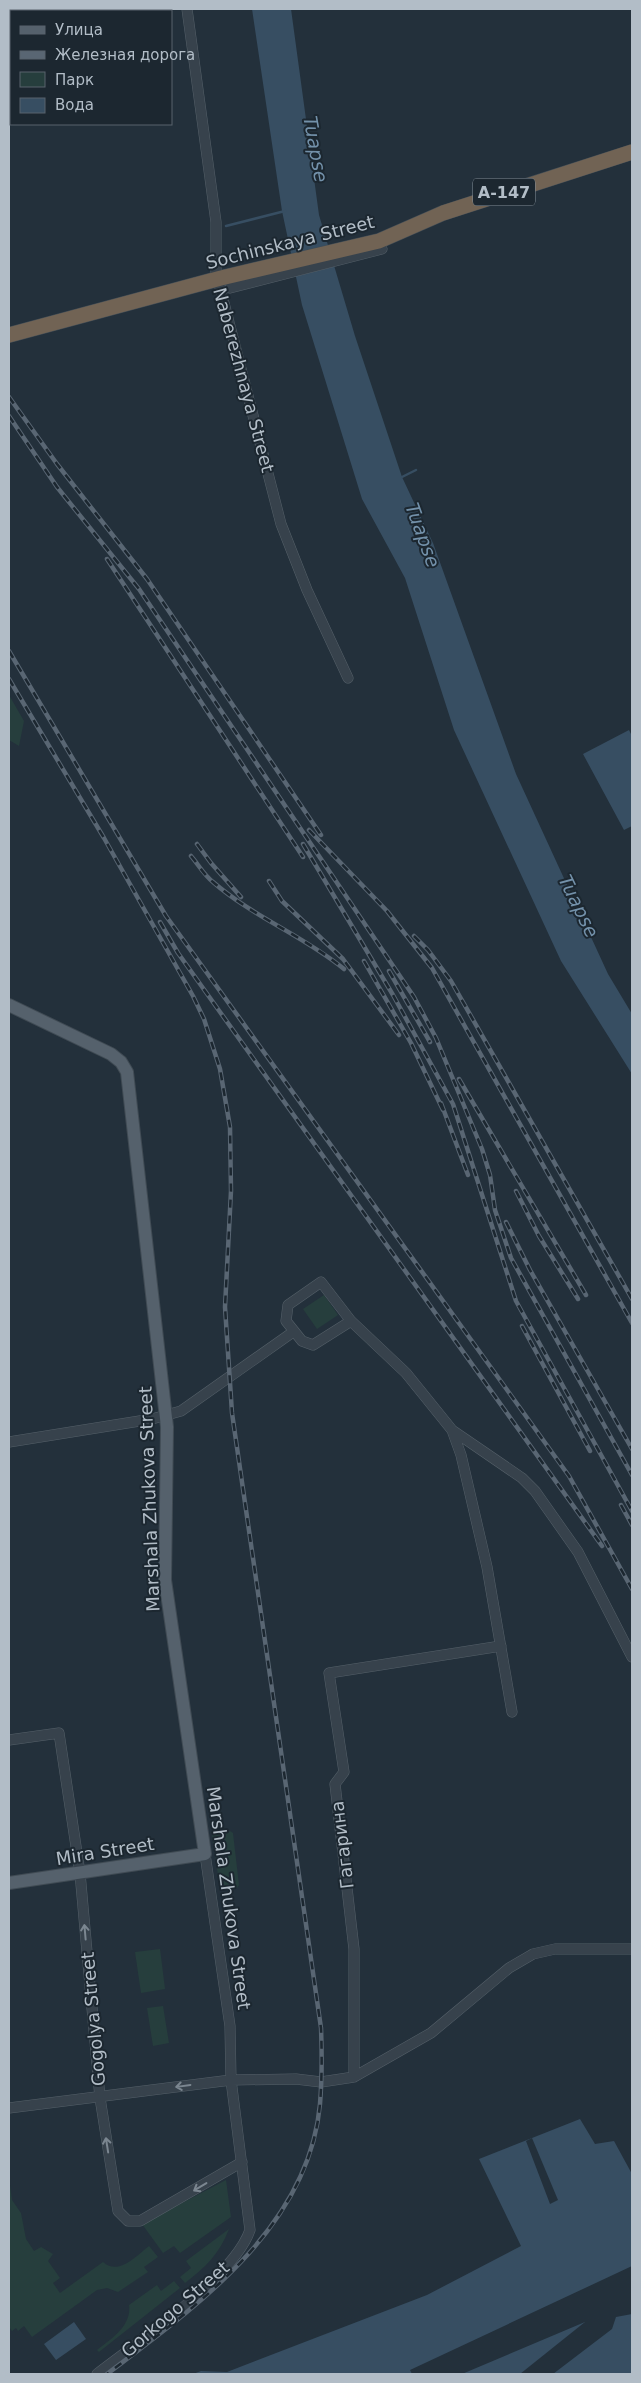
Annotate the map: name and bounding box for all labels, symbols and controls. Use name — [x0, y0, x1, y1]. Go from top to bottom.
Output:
legend — [10, 10, 172, 125]
text: Улица — [55, 21, 103, 39]
text: Железная дорога — [55, 46, 195, 64]
text: Парк — [55, 71, 94, 89]
text: Вода — [55, 96, 94, 114]
water label: Tuapse — [299, 114, 333, 184]
road number: А-147 — [473, 178, 535, 206]
street label: Sochinskaya Street — [204, 211, 376, 273]
street label: Naberezhnaya Street — [209, 285, 279, 475]
water label: Tuapse — [401, 500, 445, 570]
water label: Tuapse — [554, 871, 604, 941]
street label: Marshala Zhukova Street — [135, 1386, 163, 1612]
street label: Marshala Zhukova Street — [203, 1785, 255, 2011]
street label: Гагарина — [326, 1800, 358, 1890]
street label: Mira Street — [54, 1833, 156, 1869]
one-way arrow — [80, 1924, 90, 1940]
street label: Gogolya Street — [77, 1951, 109, 2087]
one-way arrow — [175, 2082, 191, 2092]
one-way arrow — [102, 2138, 112, 2154]
one-way arrow — [193, 2183, 207, 2193]
street label: Gorkogo Street — [117, 2256, 233, 2362]

